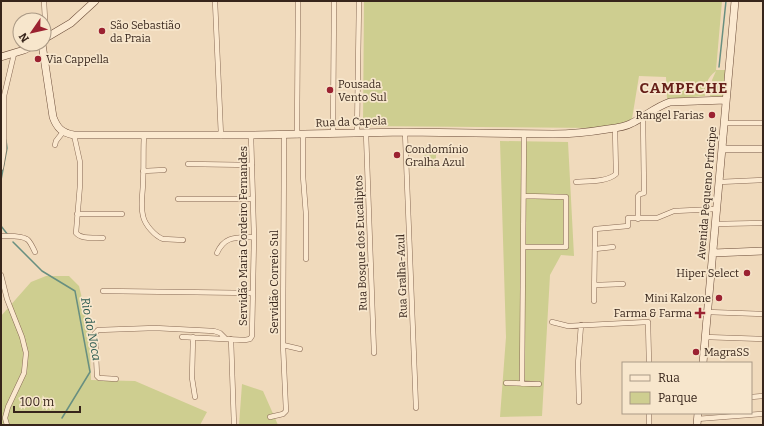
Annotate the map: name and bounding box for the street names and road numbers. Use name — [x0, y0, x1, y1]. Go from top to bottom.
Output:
street label: Rua da Capela — [315, 114, 387, 130]
street label: Avenida Pequeno Príncipe — [695, 126, 719, 260]
street label: Servidão Maria Cordeiro Fernandes — [237, 146, 250, 326]
street label: Rua Bosque dos Eucaliptos — [352, 175, 370, 311]
street label: Servidão Correio Sul — [268, 230, 281, 334]
street label: Rua Gralha-Azul — [394, 234, 410, 318]

